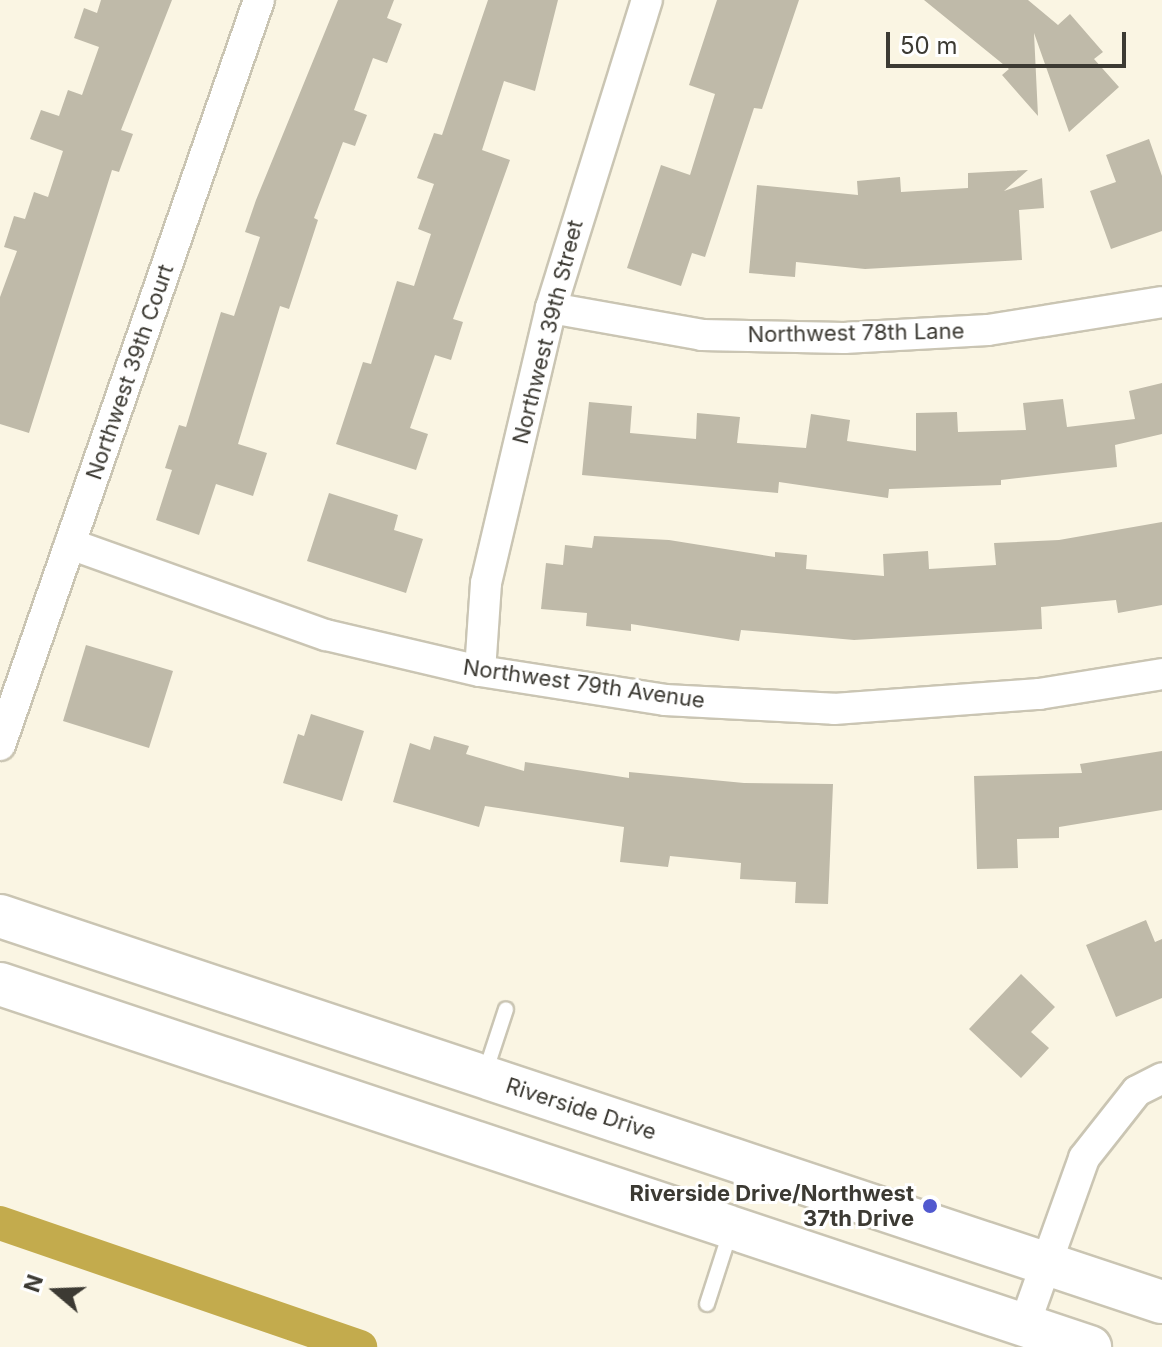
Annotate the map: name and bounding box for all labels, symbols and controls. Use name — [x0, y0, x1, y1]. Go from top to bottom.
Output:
scale bar — [890, 16, 1130, 66]
text: 50 m — [900, 31, 958, 60]
street label: Northwest 39th Street — [507, 217, 589, 447]
street label: Northwest 39th Court — [81, 261, 179, 483]
street label: Northwest 78th Lane — [747, 318, 965, 348]
street label: Northwest 79th Avenue — [461, 654, 707, 714]
street label: Riverside Drive — [502, 1072, 660, 1146]
place label: Riverside Drive/Northwest 37th Drive — [630, 1180, 914, 1232]
marker: Riverside Drive/Northwest 37th Drive — [921, 1197, 939, 1215]
north arrow — [16, 1251, 96, 1331]
text: N — [18, 1271, 48, 1295]

